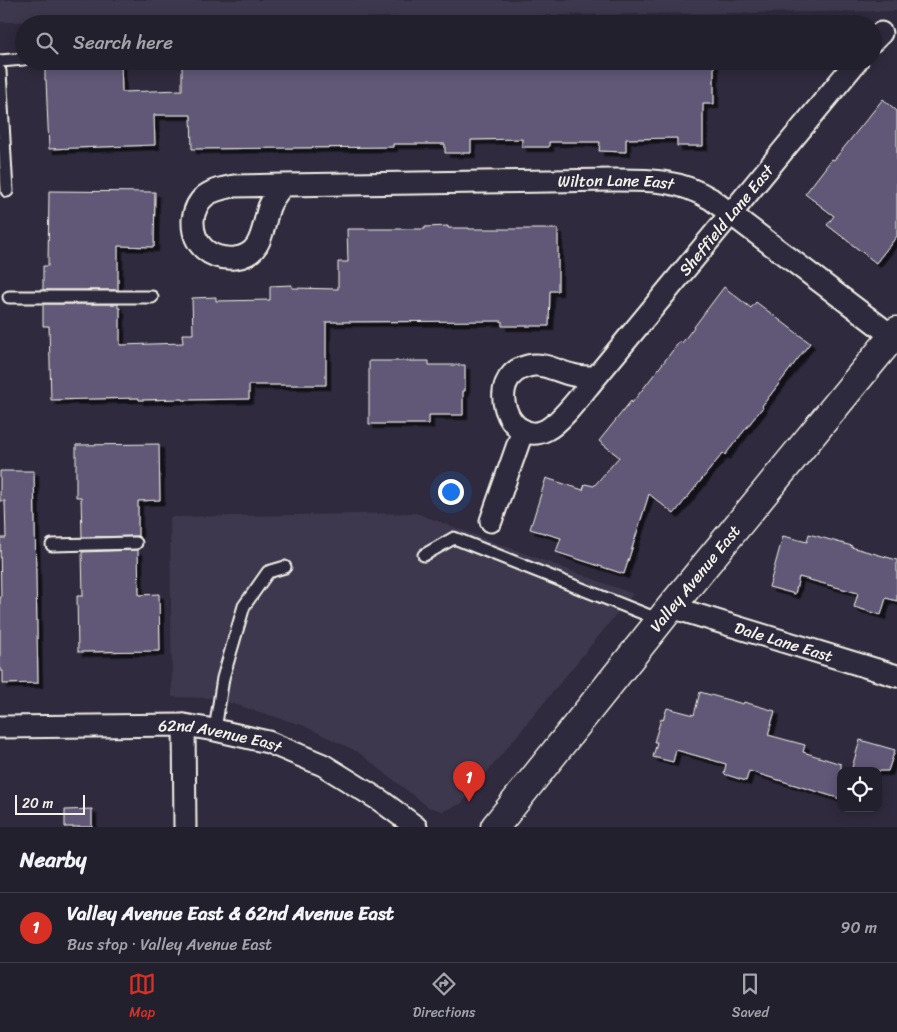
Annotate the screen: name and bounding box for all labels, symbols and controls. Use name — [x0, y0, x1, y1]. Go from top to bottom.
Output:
search box — [15, 15, 882, 70]
text: Search here — [73, 26, 173, 59]
icon: search — [33, 29, 61, 57]
street label: Sheffield Lane East — [671, 157, 782, 283]
street label: Wilton Lane East — [557, 166, 677, 199]
your location — [438, 479, 464, 505]
street label: Valley Avenue East — [642, 518, 748, 639]
street label: Dale Lane East — [731, 613, 837, 671]
street label: 62nd Avenue East — [158, 711, 287, 761]
pin: 1 — [453, 761, 485, 802]
map controls — [837, 767, 882, 812]
button: locate — [837, 767, 882, 812]
text: 20 m — [22, 791, 53, 816]
scale bar — [15, 792, 85, 815]
text: Nearby — [20, 841, 86, 879]
text: Valley Avenue East & 62nd Avenue East — [67, 897, 394, 930]
text: 1 — [33, 913, 39, 942]
text: 90 m — [841, 913, 877, 942]
text: Bus stop · Valley Avenue East — [67, 930, 272, 959]
tab: Map — [128, 970, 156, 1025]
tab: Directions — [413, 970, 475, 1025]
tab: Saved — [732, 970, 769, 1025]

